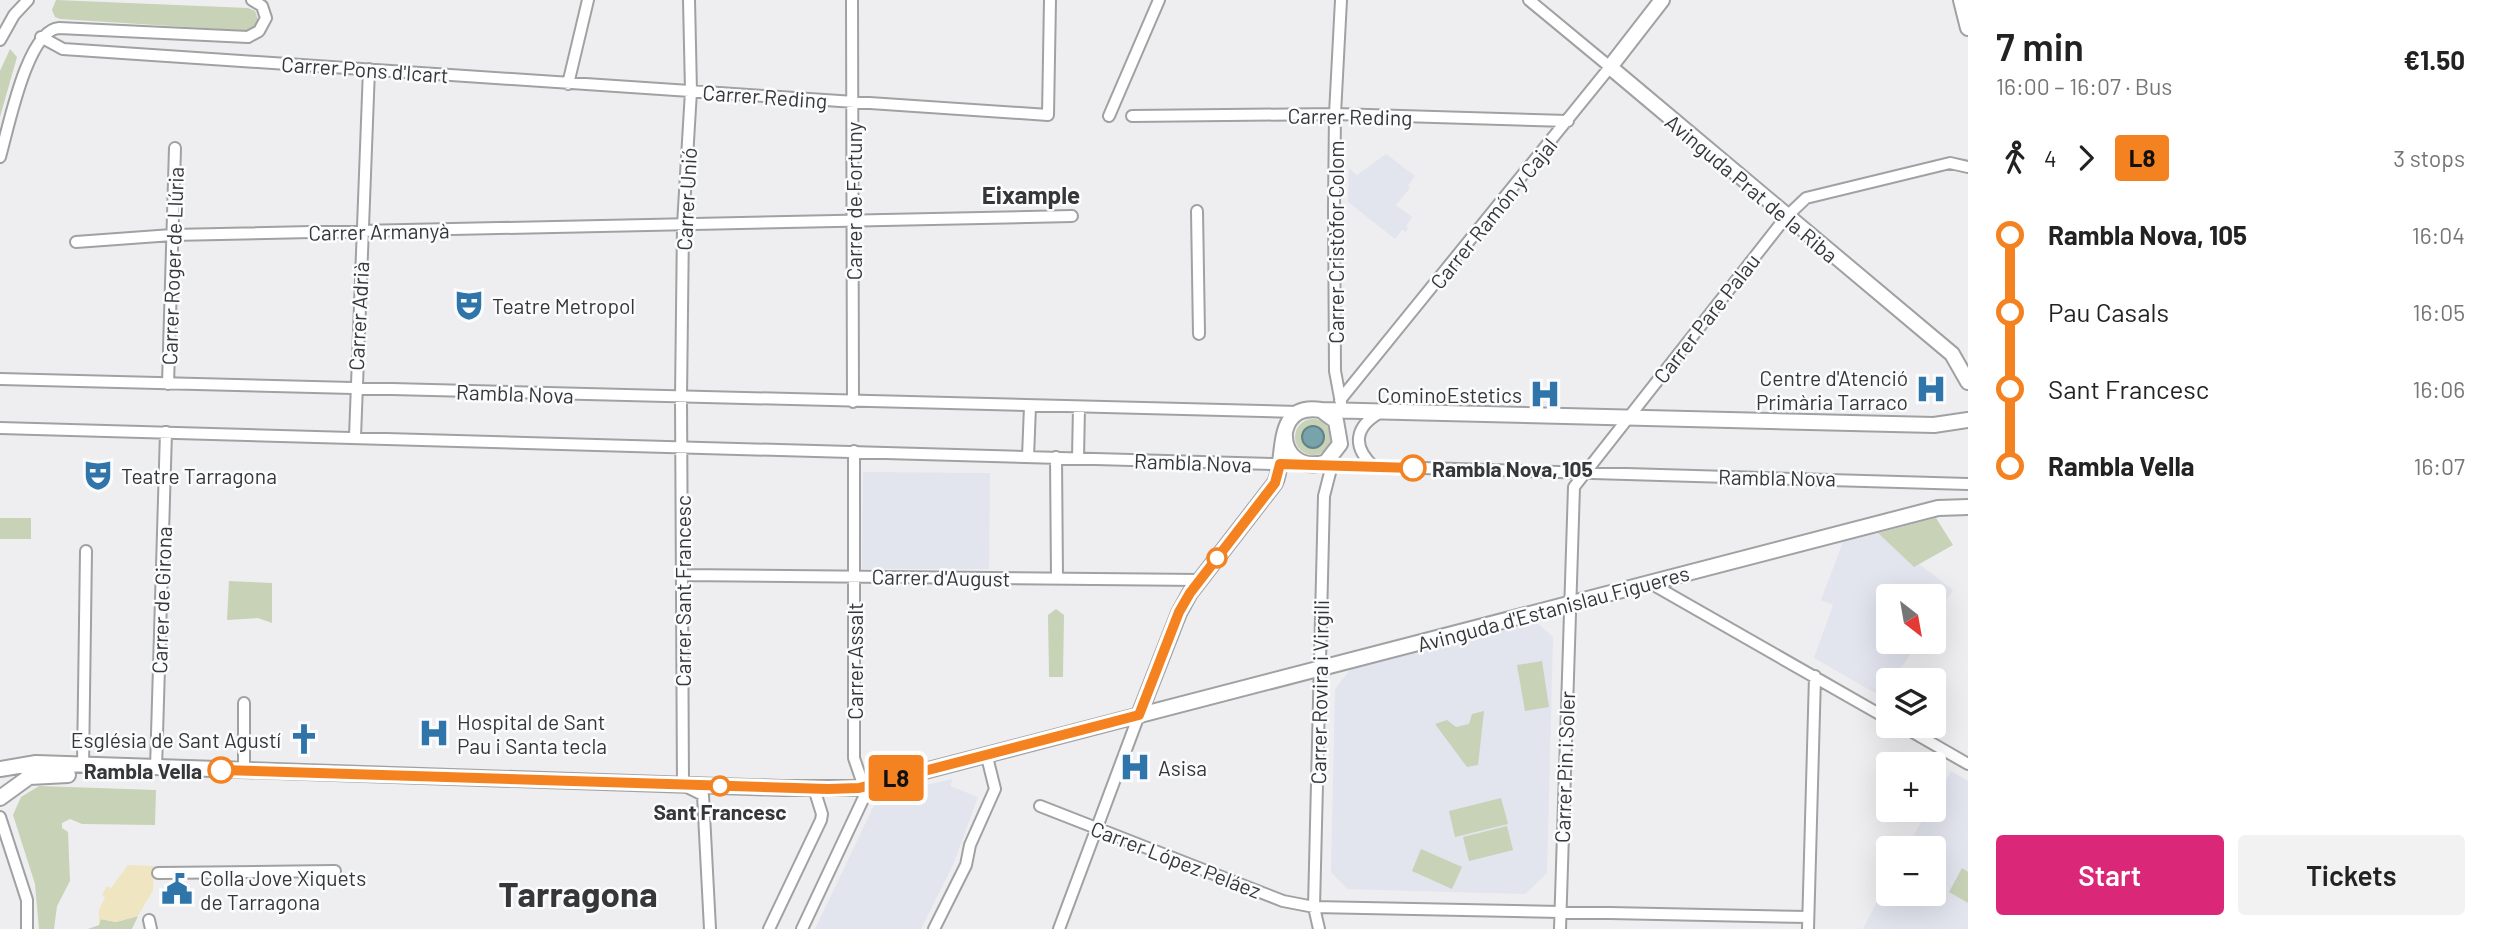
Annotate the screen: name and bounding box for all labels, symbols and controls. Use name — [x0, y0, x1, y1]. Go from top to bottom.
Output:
text: 7 min — [1996, 23, 2084, 69]
text: €1.50 — [2403, 44, 2465, 75]
street label: Carrer Pons d'Icart — [281, 51, 449, 87]
text: 16:00 – 16:07 · Bus — [1996, 72, 2172, 100]
street label: Carrer Reding — [702, 79, 828, 113]
street label: Carrer Reding — [1287, 102, 1413, 130]
street label: Avinguda Prat de la Riba — [1661, 109, 1843, 267]
street label: Carrer de Fortuny — [841, 121, 866, 280]
street label: Carrer Ramón y Cajal — [1424, 132, 1562, 294]
icon: walk — [1996, 139, 2034, 177]
icon: forward — [2067, 139, 2105, 177]
street label: Carrer Cristòfor Colom — [1323, 140, 1348, 344]
text: L8 — [2129, 143, 2155, 172]
text: 4 — [2044, 144, 2057, 172]
text: 3 stops — [2393, 144, 2465, 172]
street label: Carrer Unió — [671, 147, 701, 251]
street label: Carrer Roger de Llúria — [156, 166, 188, 366]
district label: Eixample — [982, 180, 1080, 209]
street label: Carrer Armanyà — [308, 217, 450, 245]
text: Rambla Nova, 105 — [2048, 219, 2247, 250]
text: 16:04 — [2412, 221, 2465, 249]
street label: Carrer Pare Palau — [1648, 248, 1764, 388]
street label: Carrer Adrià — [343, 261, 373, 371]
theatre icon: Teatre Metropol — [452, 288, 486, 322]
place label: Teatre Metropol — [492, 293, 635, 318]
text: Pau Casals — [2048, 296, 2169, 327]
text: 16:05 — [2412, 298, 2465, 326]
place label: Centre d'Atenció Primària Tarraco — [1756, 365, 1908, 414]
hospital icon: Centre d'Atenció Primària Tarraco — [1914, 372, 1948, 406]
text: Sant Francesc — [2048, 373, 2209, 404]
text: 16:06 — [2412, 375, 2465, 403]
hospital icon: CominoEstetics — [1528, 377, 1562, 411]
street label: Rambla Nova — [456, 378, 574, 408]
place label: CominoEstetics — [1377, 382, 1522, 407]
street label: Rambla Nova — [1134, 447, 1252, 477]
text: Rambla Vella — [2048, 450, 2195, 481]
text: 16:07 — [2413, 452, 2465, 480]
marker: Rambla Nova, 105 — [1400, 455, 1426, 481]
place label: Rambla Nova, 105 — [1432, 456, 1593, 481]
theatre icon: Teatre Tarragona — [81, 458, 115, 492]
place label: Teatre Tarragona — [121, 463, 277, 488]
street label: Rambla Nova — [1718, 463, 1836, 491]
street label: Carrer Sant Francesc — [670, 495, 695, 687]
street label: Carrer de Girona — [146, 526, 176, 674]
unlabelled marker — [1207, 548, 1227, 568]
street label: Avinguda d'Estanislau Figueres — [1414, 560, 1692, 656]
street label: Carrer d'August — [871, 563, 1011, 591]
north arrow — [1876, 584, 1946, 654]
map controls — [1876, 584, 1946, 906]
street label: Carrer Rovira i Virgili — [1305, 599, 1333, 785]
street label: Carrer Assalt — [842, 602, 867, 720]
button: layers — [1876, 668, 1946, 738]
street label: Carrer Pin i Soler — [1549, 690, 1579, 843]
place label: Hospital de Sant Pau i Santa tecla — [457, 709, 607, 758]
hospital icon: Hospital de Sant Pau i Santa tecla — [417, 716, 451, 750]
church icon: Església de Sant Agustí — [287, 722, 321, 756]
place label: Església de Sant Agustí — [71, 727, 282, 752]
hospital icon: Asisa — [1118, 750, 1152, 784]
button: + — [1876, 752, 1946, 822]
line badge: L8 — [864, 755, 928, 801]
place label: Asisa — [1158, 755, 1207, 780]
marker: Rambla Vella — [208, 757, 234, 783]
place label: Rambla Vella — [84, 758, 202, 783]
text: L8 — [883, 763, 909, 792]
marker: Sant Francesc — [710, 776, 730, 796]
place label: Sant Francesc — [654, 799, 787, 824]
street label: Carrer López Peláez — [1087, 815, 1265, 903]
button: Start — [1996, 835, 2224, 915]
button: Tickets — [2238, 835, 2465, 915]
button: − — [1876, 836, 1946, 906]
place label: Colla Jove Xiquets de Tarragona — [200, 865, 366, 914]
public building icon: Colla Jove Xiquets de Tarragona — [160, 872, 194, 906]
district label: Tarragona — [498, 872, 658, 914]

